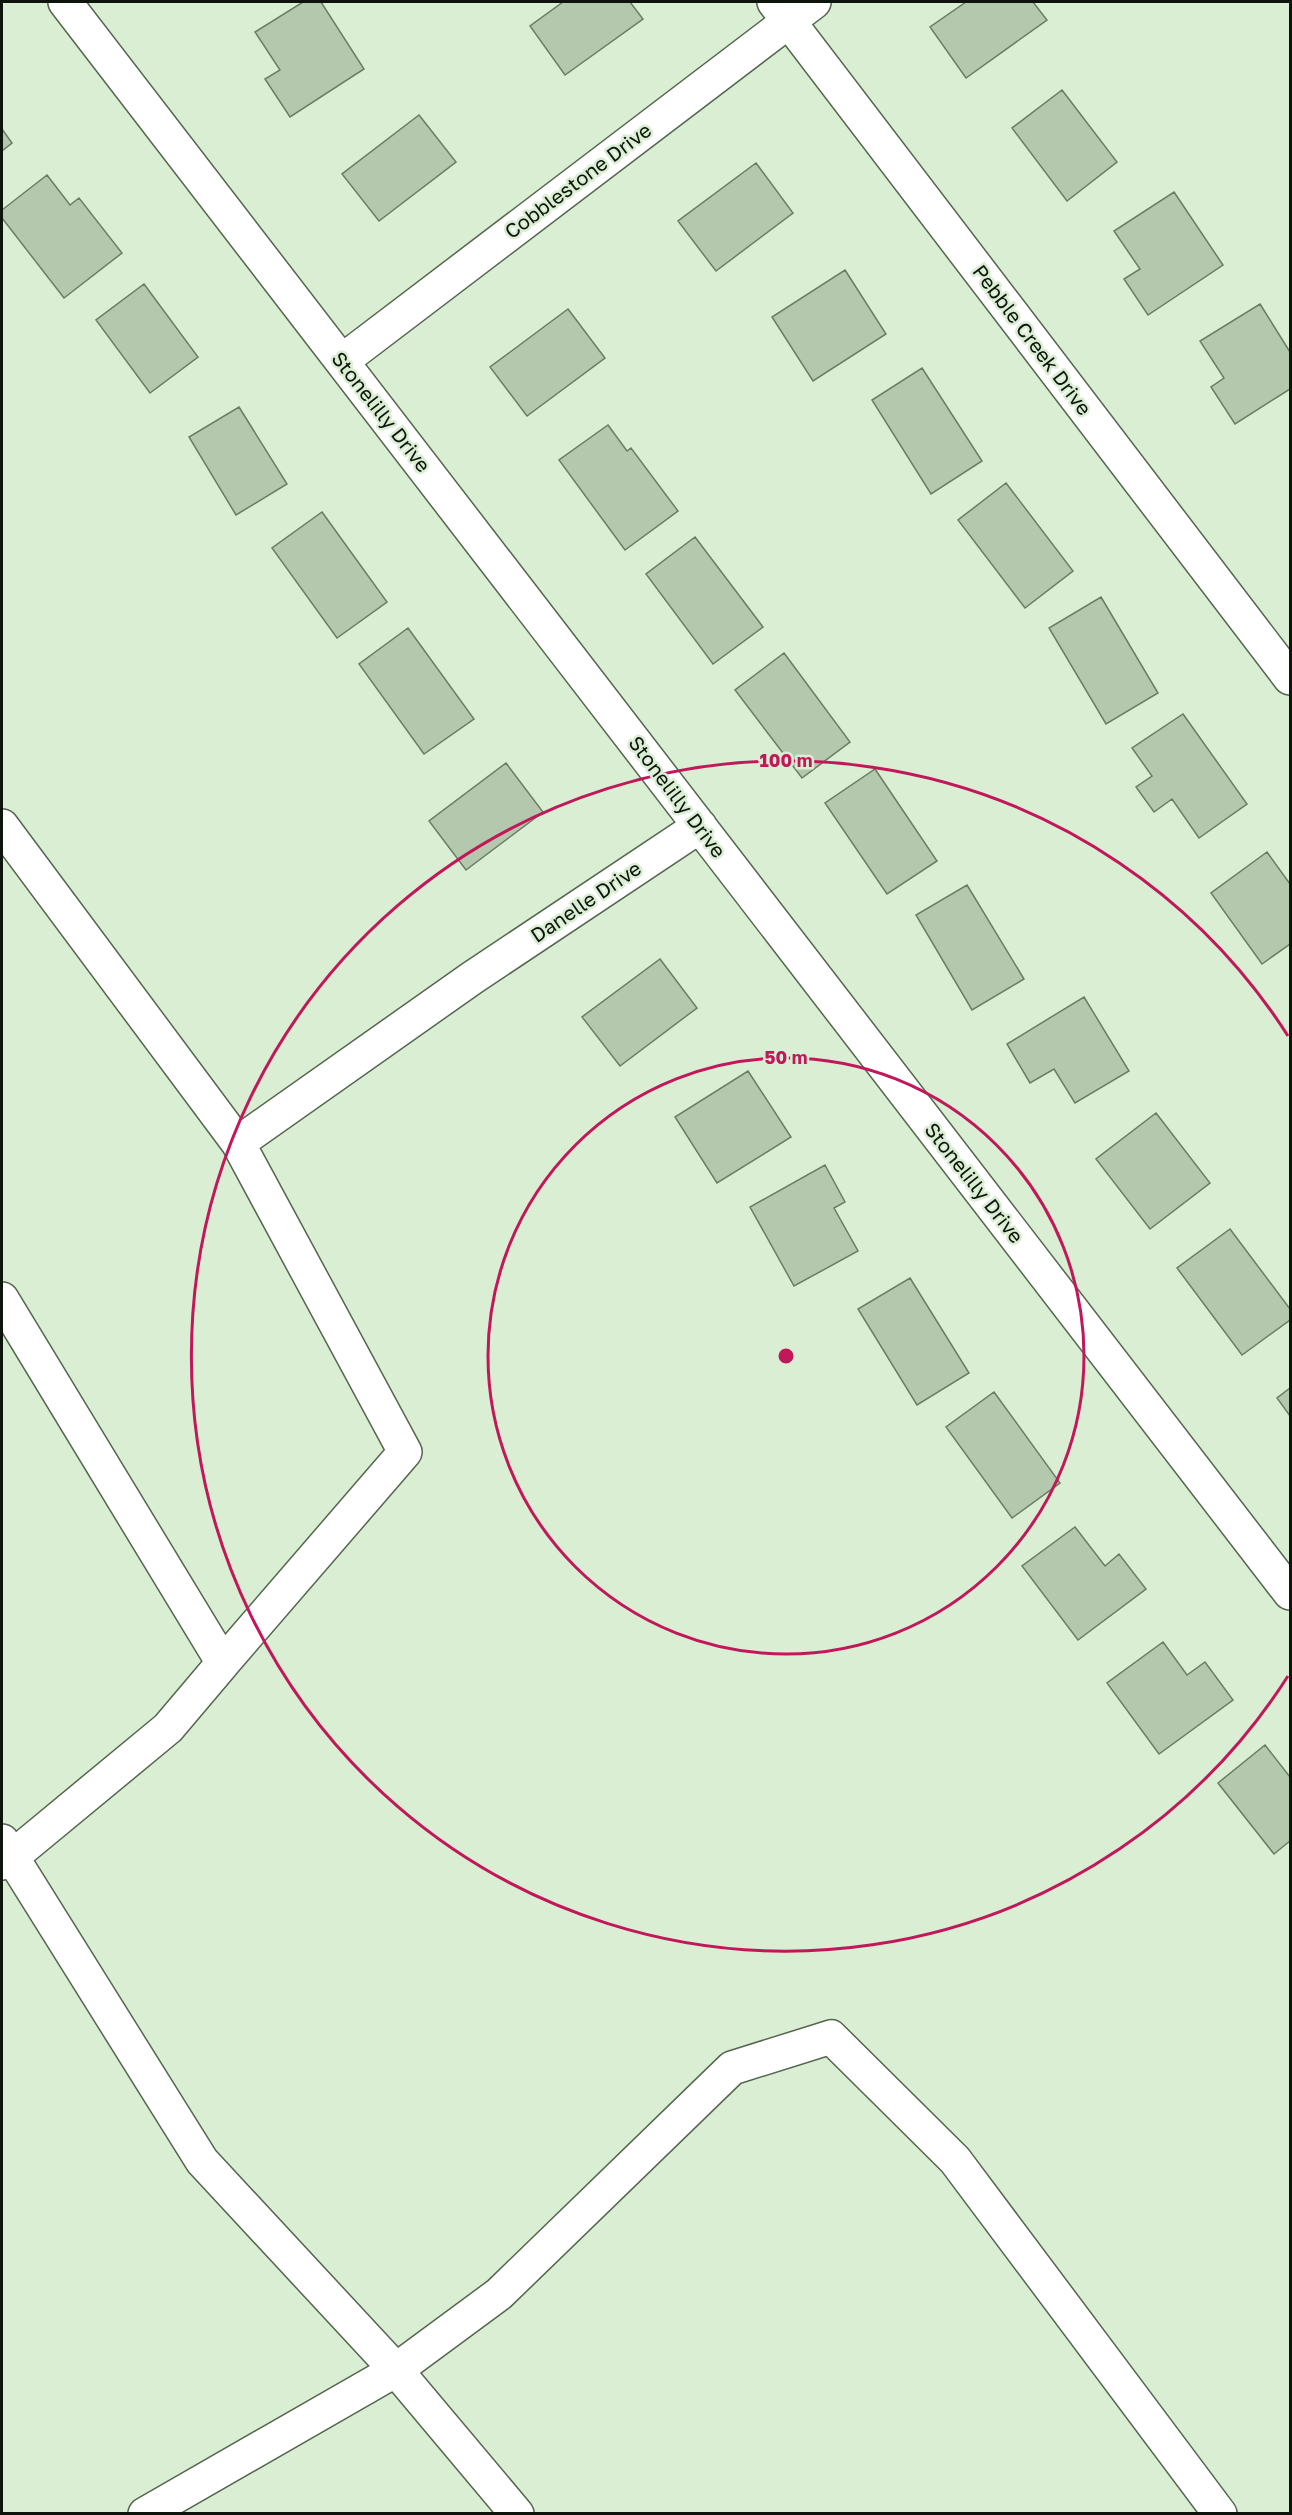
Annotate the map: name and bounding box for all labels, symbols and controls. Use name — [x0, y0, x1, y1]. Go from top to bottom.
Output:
street label: Cobblestone Drive — [499, 117, 655, 243]
street label: Pebble Creek Drive — [968, 259, 1097, 419]
street label: Stonelilly Drive — [327, 346, 436, 476]
street label: Stonelilly Drive — [624, 731, 731, 862]
text: 100 m — [760, 749, 812, 771]
street label: Danelle Drive — [526, 855, 645, 947]
text: 50 m — [765, 1046, 807, 1068]
street label: Stonelilly Drive — [920, 1117, 1029, 1247]
centre of rings — [776, 1346, 796, 1366]

